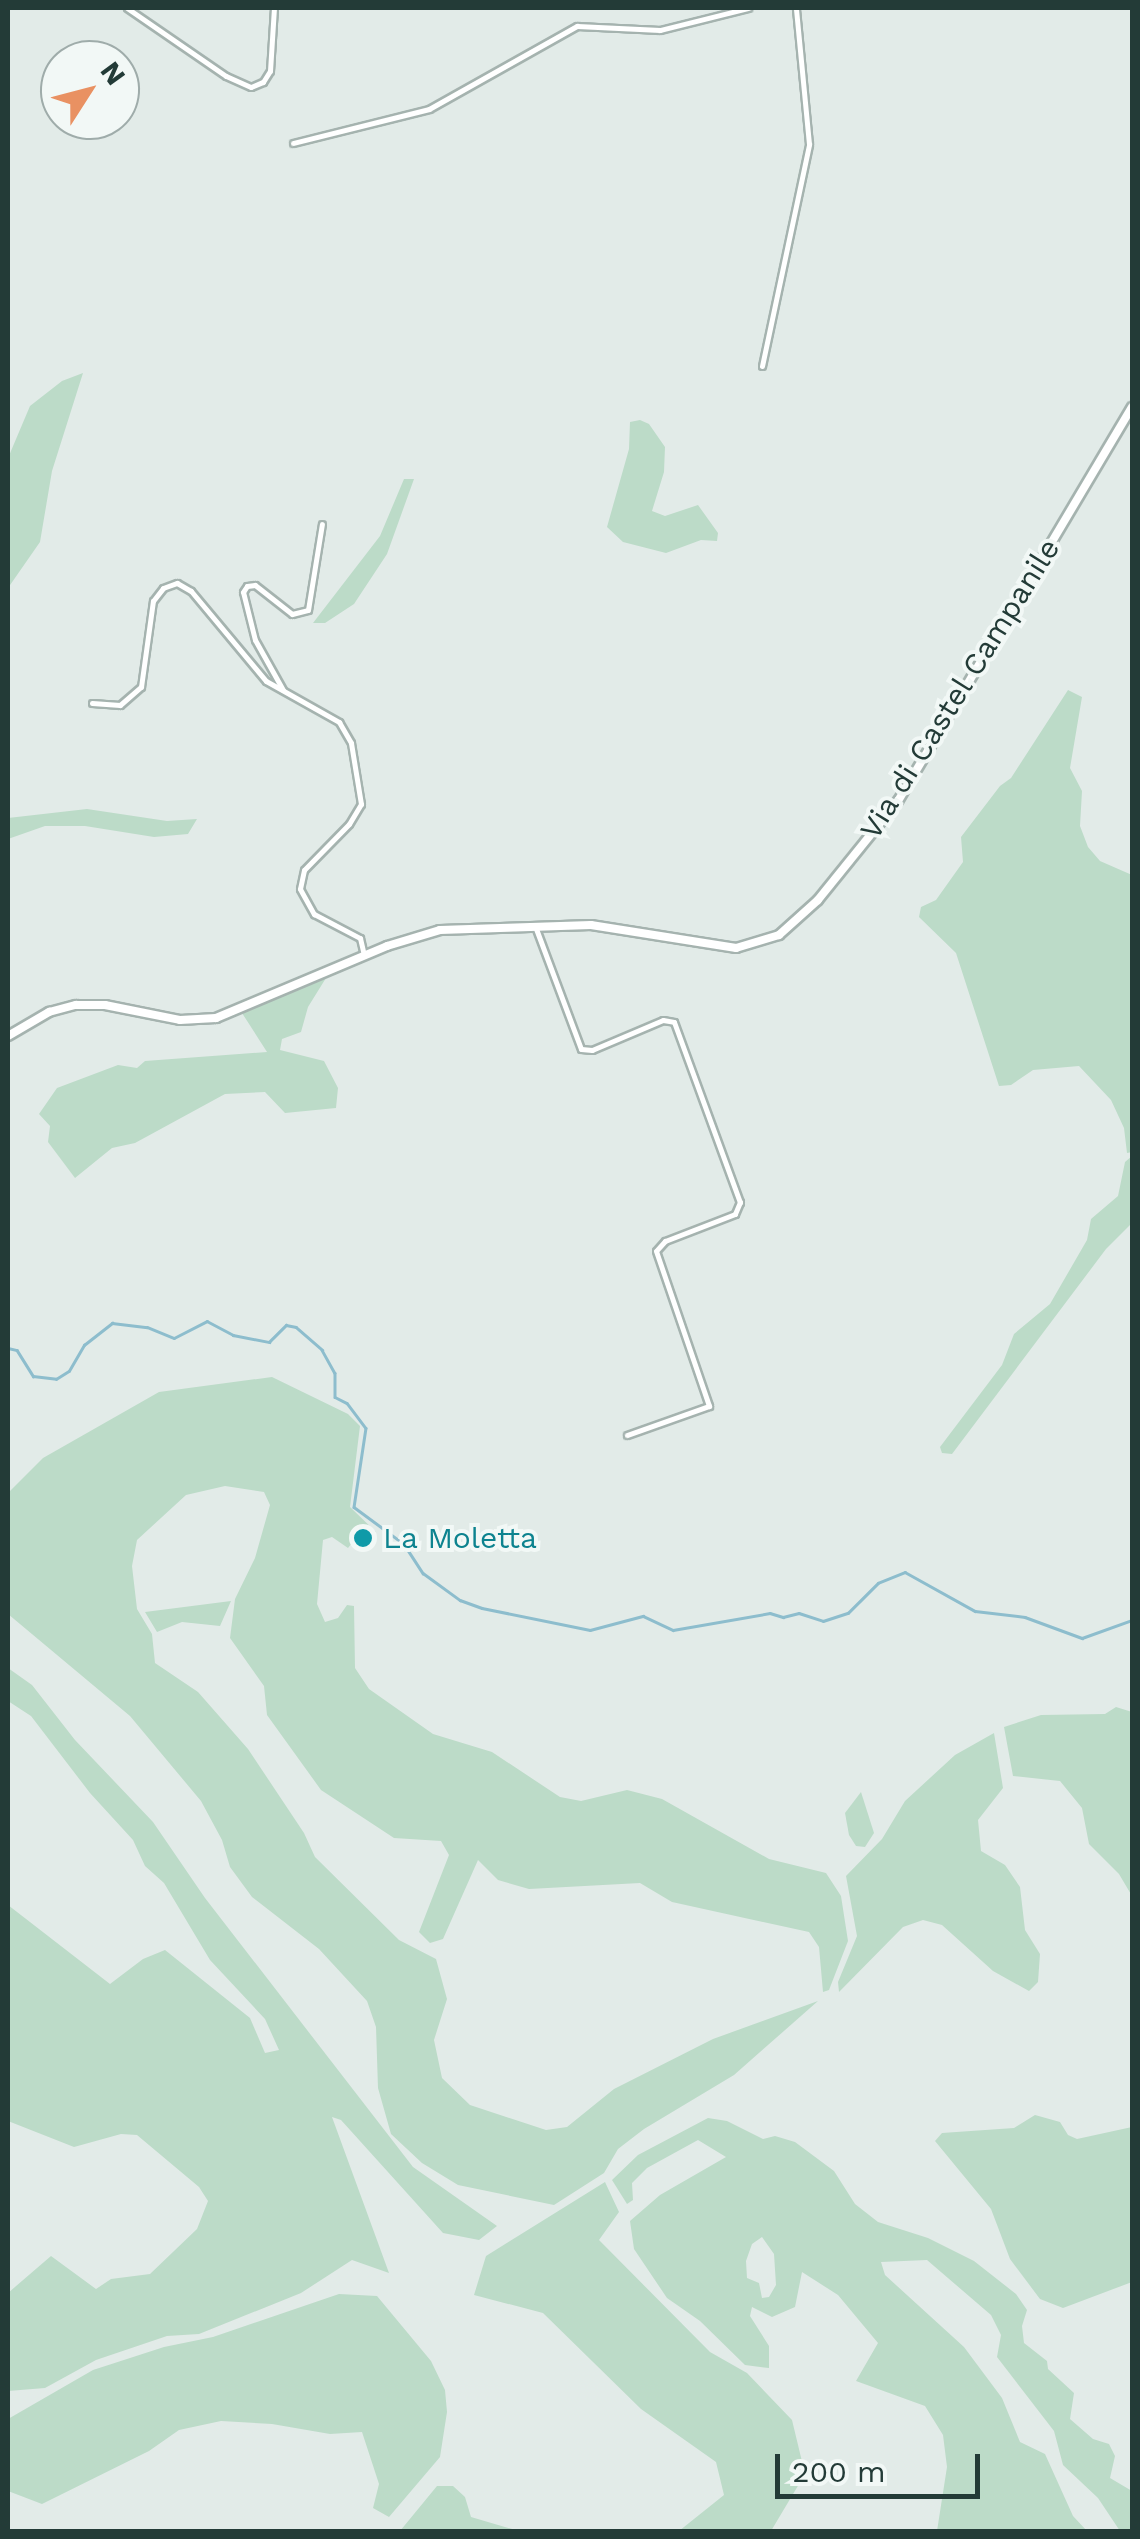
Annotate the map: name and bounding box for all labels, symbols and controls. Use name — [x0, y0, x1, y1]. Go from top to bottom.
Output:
north arrow — [40, 40, 140, 140]
text: N — [94, 55, 133, 91]
street label: Via di Castel Campanile — [852, 531, 1068, 847]
place label: La Moletta — [383, 1520, 538, 1556]
marker: La Moletta — [352, 1527, 374, 1549]
scale bar — [780, 2434, 985, 2496]
text: 200 m — [792, 2454, 886, 2489]

